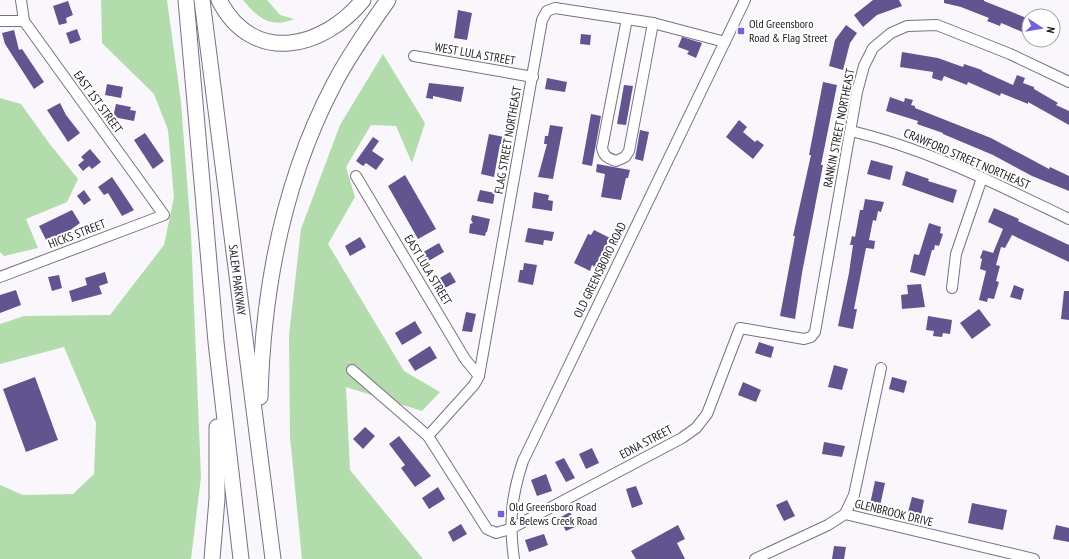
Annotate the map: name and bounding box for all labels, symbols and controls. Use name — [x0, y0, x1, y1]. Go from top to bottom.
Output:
north arrow — [1021, 8, 1061, 48]
place label: Old Greensboro Road & Flag Street — [749, 16, 828, 45]
marker: Old Greensboro Road & Flag Street — [736, 26, 746, 36]
text: N — [1043, 26, 1058, 34]
street label: WEST LULA STREET — [433, 39, 517, 68]
street label: RANKIN STREET NORTHEAST — [820, 67, 858, 189]
street label: EAST 1ST STREET — [71, 68, 126, 136]
street label: FLAG STREET NORTHEAST — [491, 84, 524, 195]
street label: CRAWFORD STREET NORTHEAST — [902, 125, 1033, 192]
street label: HICKS STREET — [46, 216, 108, 251]
street label: OLD GREENSBORO ROAD — [570, 220, 629, 320]
street label: EAST LULA STREET — [402, 232, 456, 308]
street label: SALEM PARKWAY — [226, 244, 249, 317]
street label: EDNA STREET — [617, 421, 675, 462]
street label: GLENBROOK DRIVE — [853, 496, 935, 530]
place label: Old Greensboro Road & Belews Creek Road — [509, 499, 597, 528]
marker: Old Greensboro Road & Belews Creek Road — [496, 509, 506, 519]

